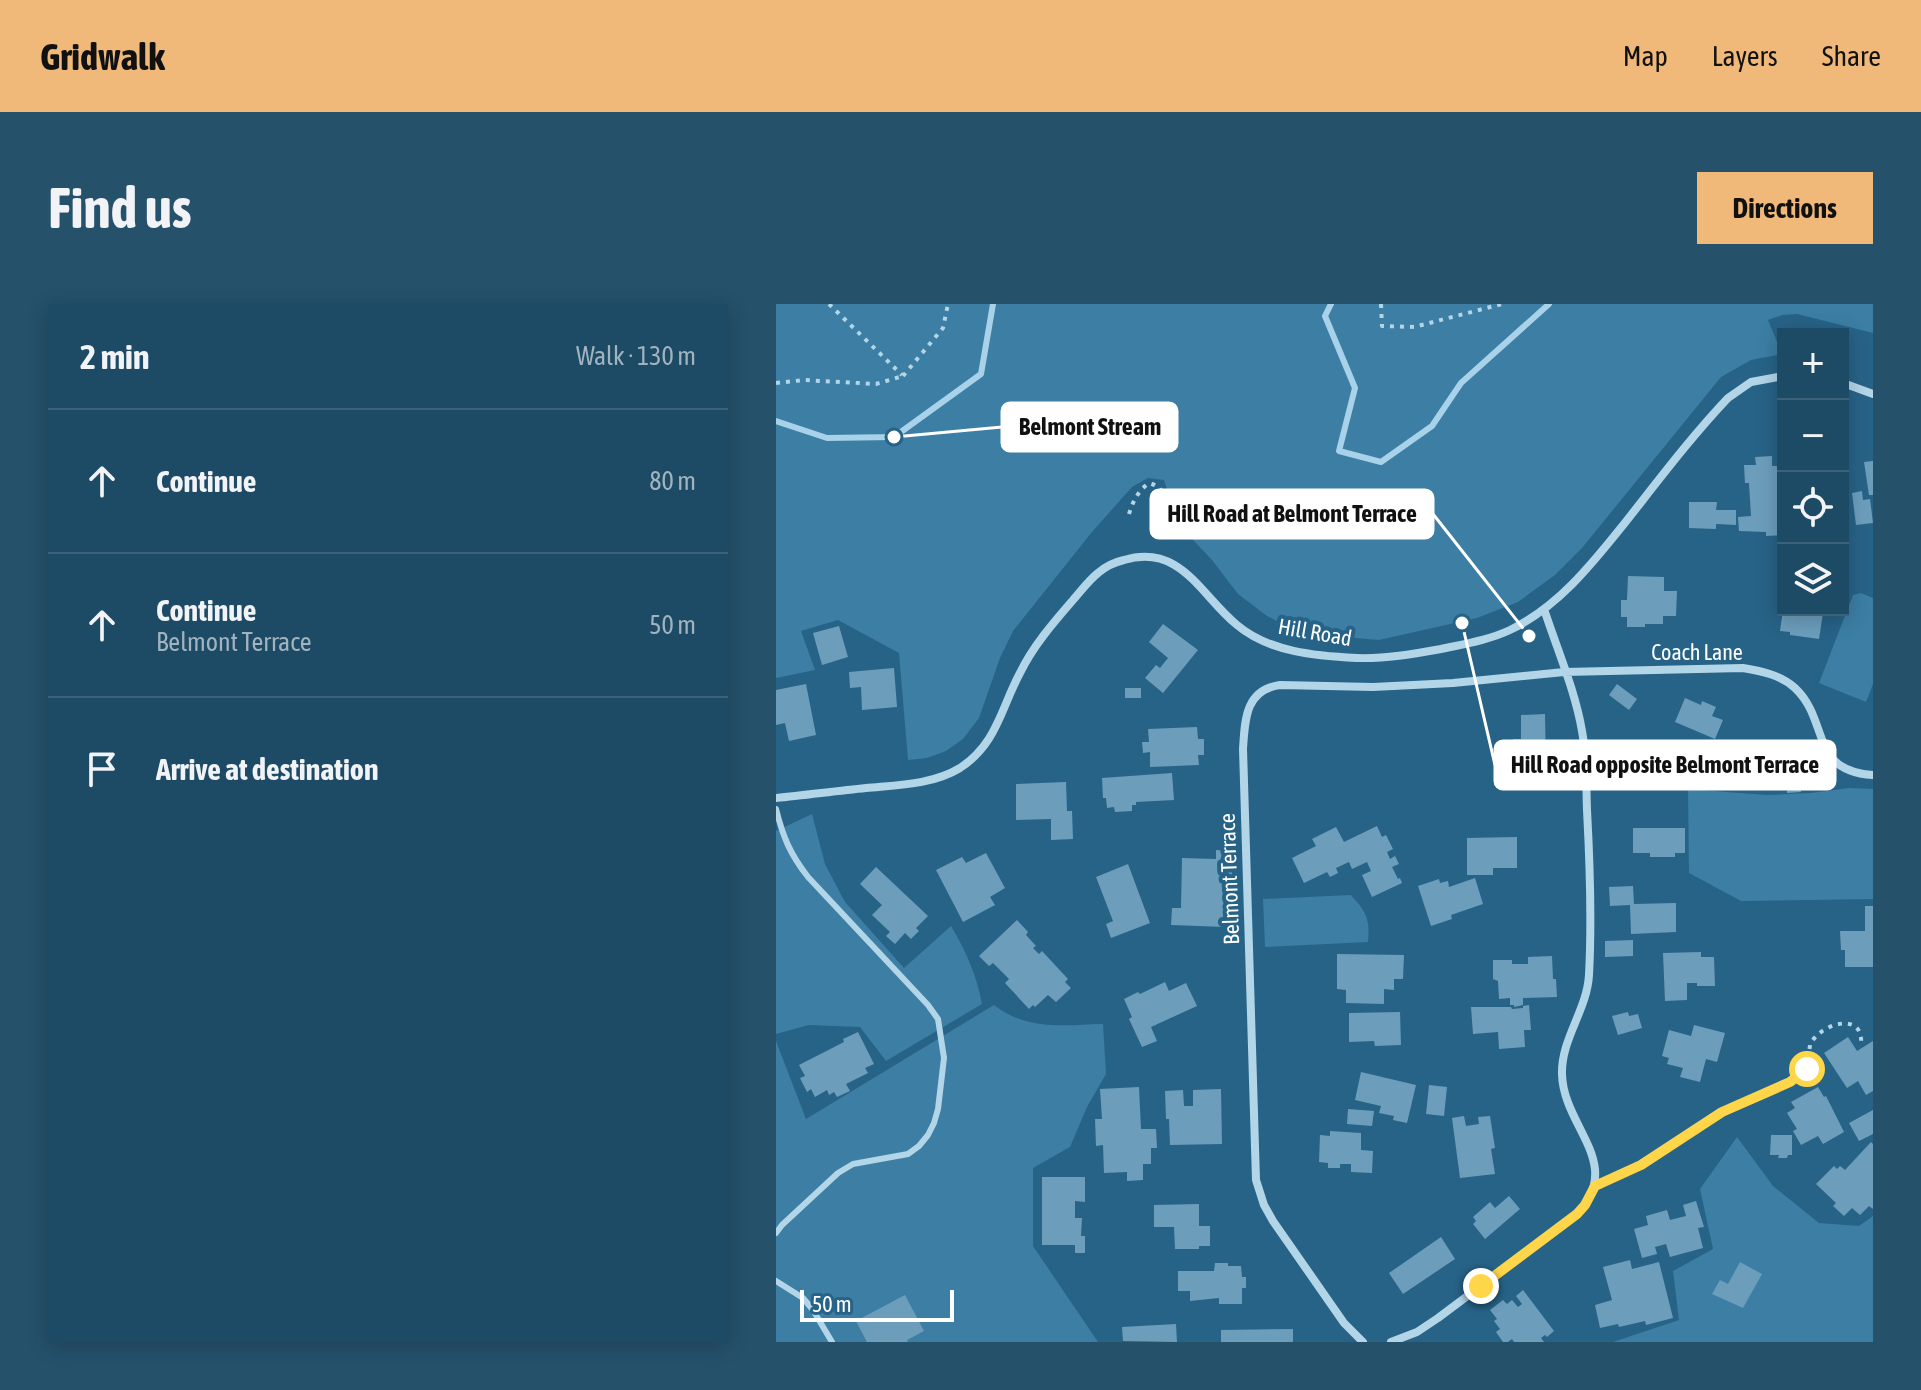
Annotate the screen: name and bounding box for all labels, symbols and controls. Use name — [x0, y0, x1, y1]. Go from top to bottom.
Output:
text: Gridwalk — [40, 35, 165, 78]
text: Map — [1623, 40, 1668, 72]
text: Layers — [1712, 40, 1778, 72]
text: Share — [1822, 40, 1881, 72]
button: Directions — [1697, 172, 1873, 244]
text: Find us — [48, 176, 192, 240]
map controls — [1777, 328, 1849, 616]
button: + — [1777, 328, 1849, 400]
text: 2 min — [80, 337, 149, 376]
text: Walk · 130 m — [576, 341, 696, 371]
button: − — [1777, 400, 1849, 472]
callout: Belmont Stream — [1002, 403, 1177, 451]
text: Belmont Stream — [1019, 413, 1161, 440]
icon: ahead — [80, 459, 124, 503]
text: Continue — [156, 464, 256, 498]
text: 80 m — [649, 466, 696, 496]
button: locate — [1777, 472, 1849, 544]
callout: Hill Road at Belmont Terrace — [1151, 490, 1433, 538]
text: Hill Road at Belmont Terrace — [1167, 500, 1417, 527]
button: layers — [1777, 544, 1849, 616]
text: Continue — [156, 593, 256, 627]
icon: ahead — [80, 603, 124, 647]
text: 50 m — [649, 610, 696, 640]
street label: Hill Road — [1276, 613, 1354, 651]
text: Belmont Terrace — [156, 627, 312, 657]
street label: Coach Lane — [1651, 639, 1743, 665]
callout: Hill Road opposite Belmont Terrace — [1495, 741, 1835, 789]
icon: arrive — [80, 747, 124, 791]
text: Hill Road opposite Belmont Terrace — [1511, 751, 1819, 778]
text: Arrive at destination — [156, 752, 378, 786]
street label: Belmont Terrace — [1214, 813, 1244, 945]
route start — [1789, 1051, 1825, 1087]
route end — [1463, 1268, 1499, 1304]
scale bar — [800, 1286, 954, 1322]
text: 50 m — [812, 1291, 852, 1317]

